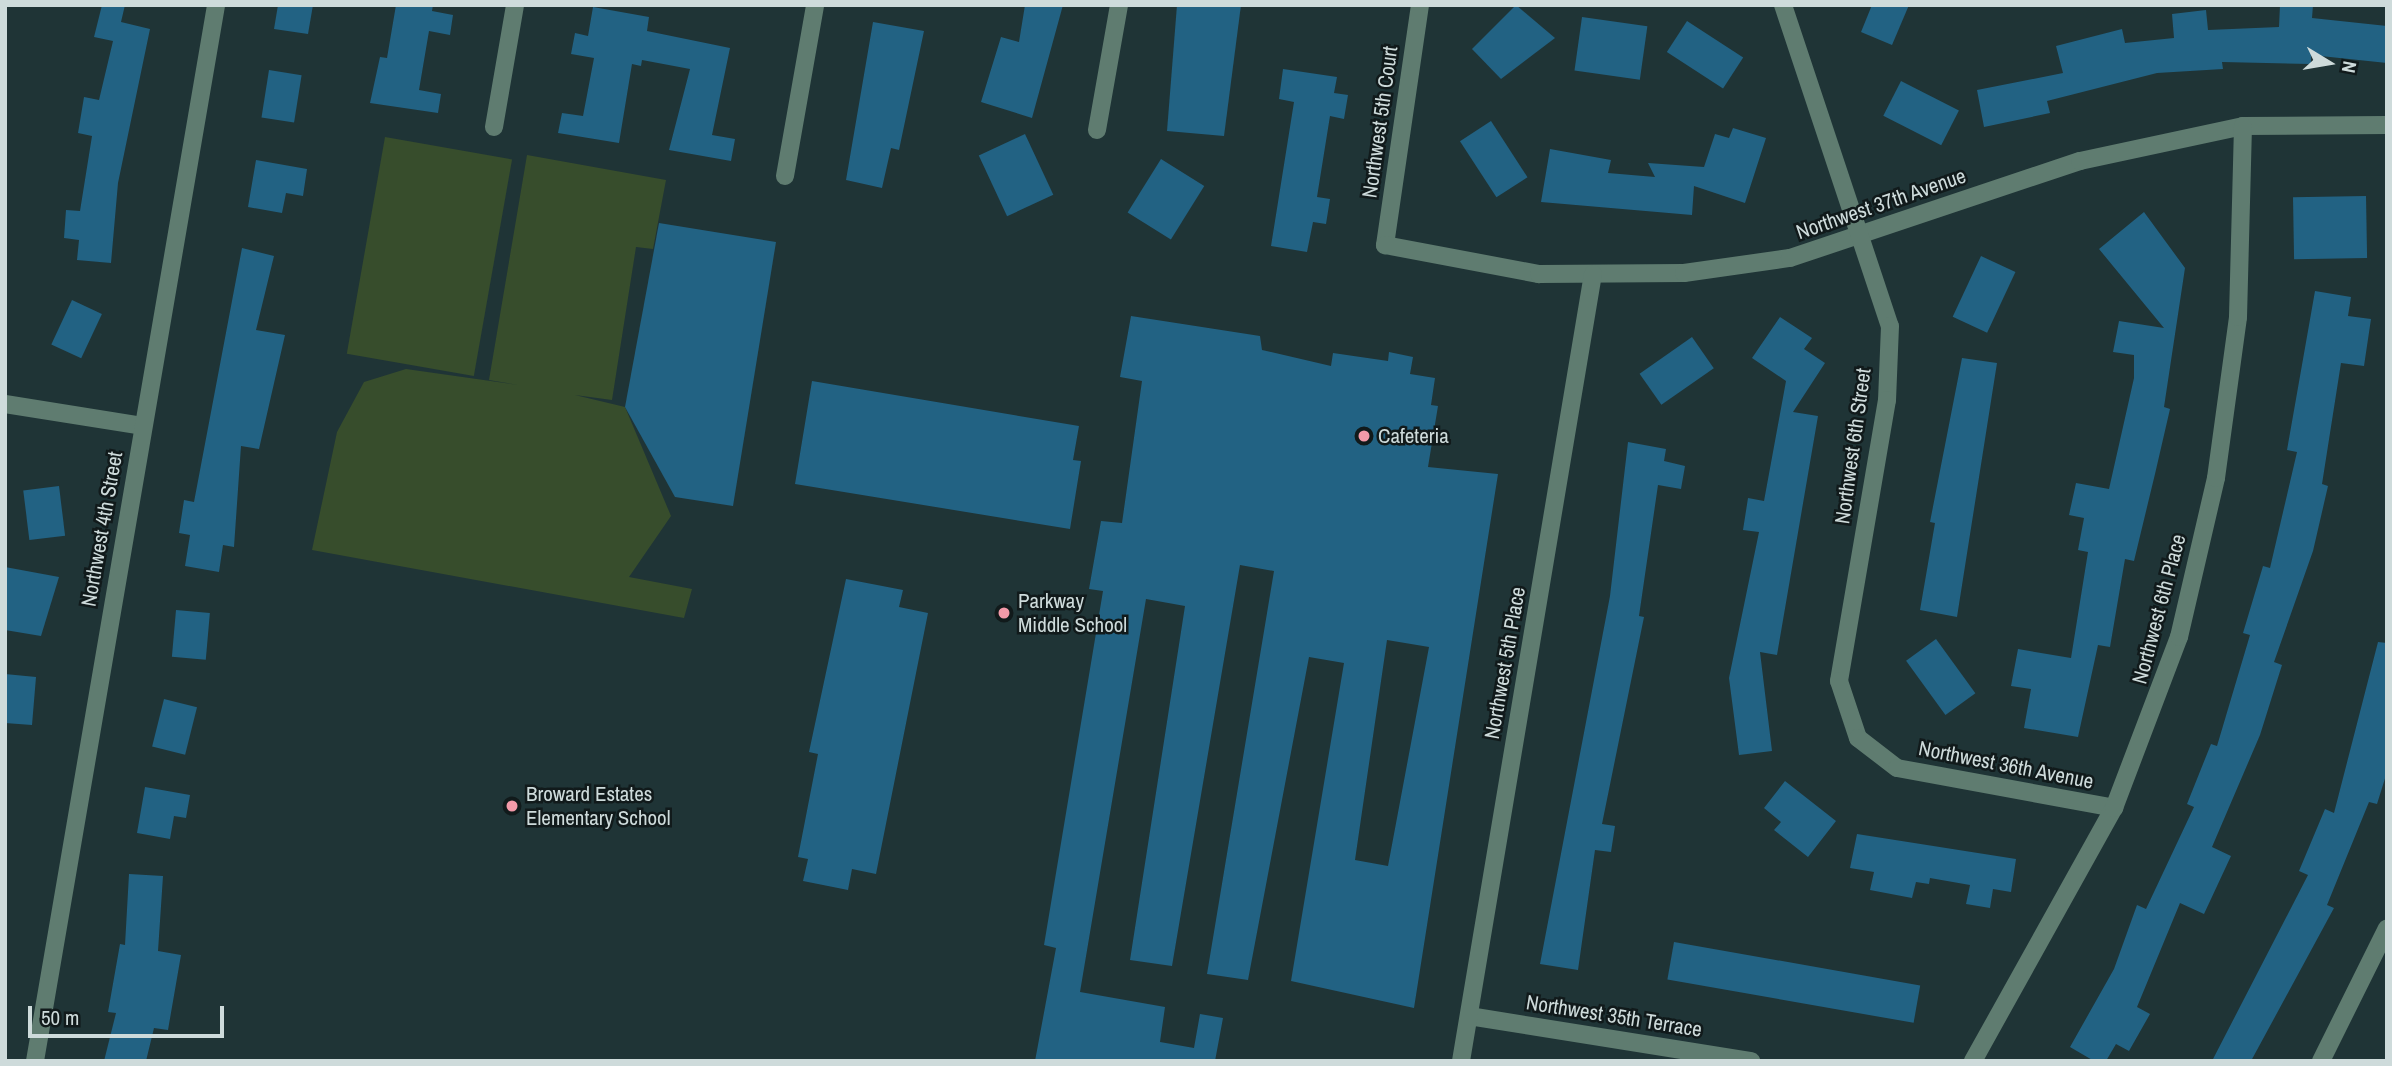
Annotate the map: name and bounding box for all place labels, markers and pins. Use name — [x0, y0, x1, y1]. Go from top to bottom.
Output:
place label: Cafeteria — [1378, 423, 1449, 449]
marker: Cafeteria — [1356, 428, 1372, 444]
place label: Parkway Middle School — [1018, 588, 1127, 638]
marker: Parkway Middle School — [996, 605, 1012, 621]
place label: Broward Estates Elementary School — [526, 781, 671, 831]
marker: Broward Estates Elementary School — [504, 798, 520, 814]

